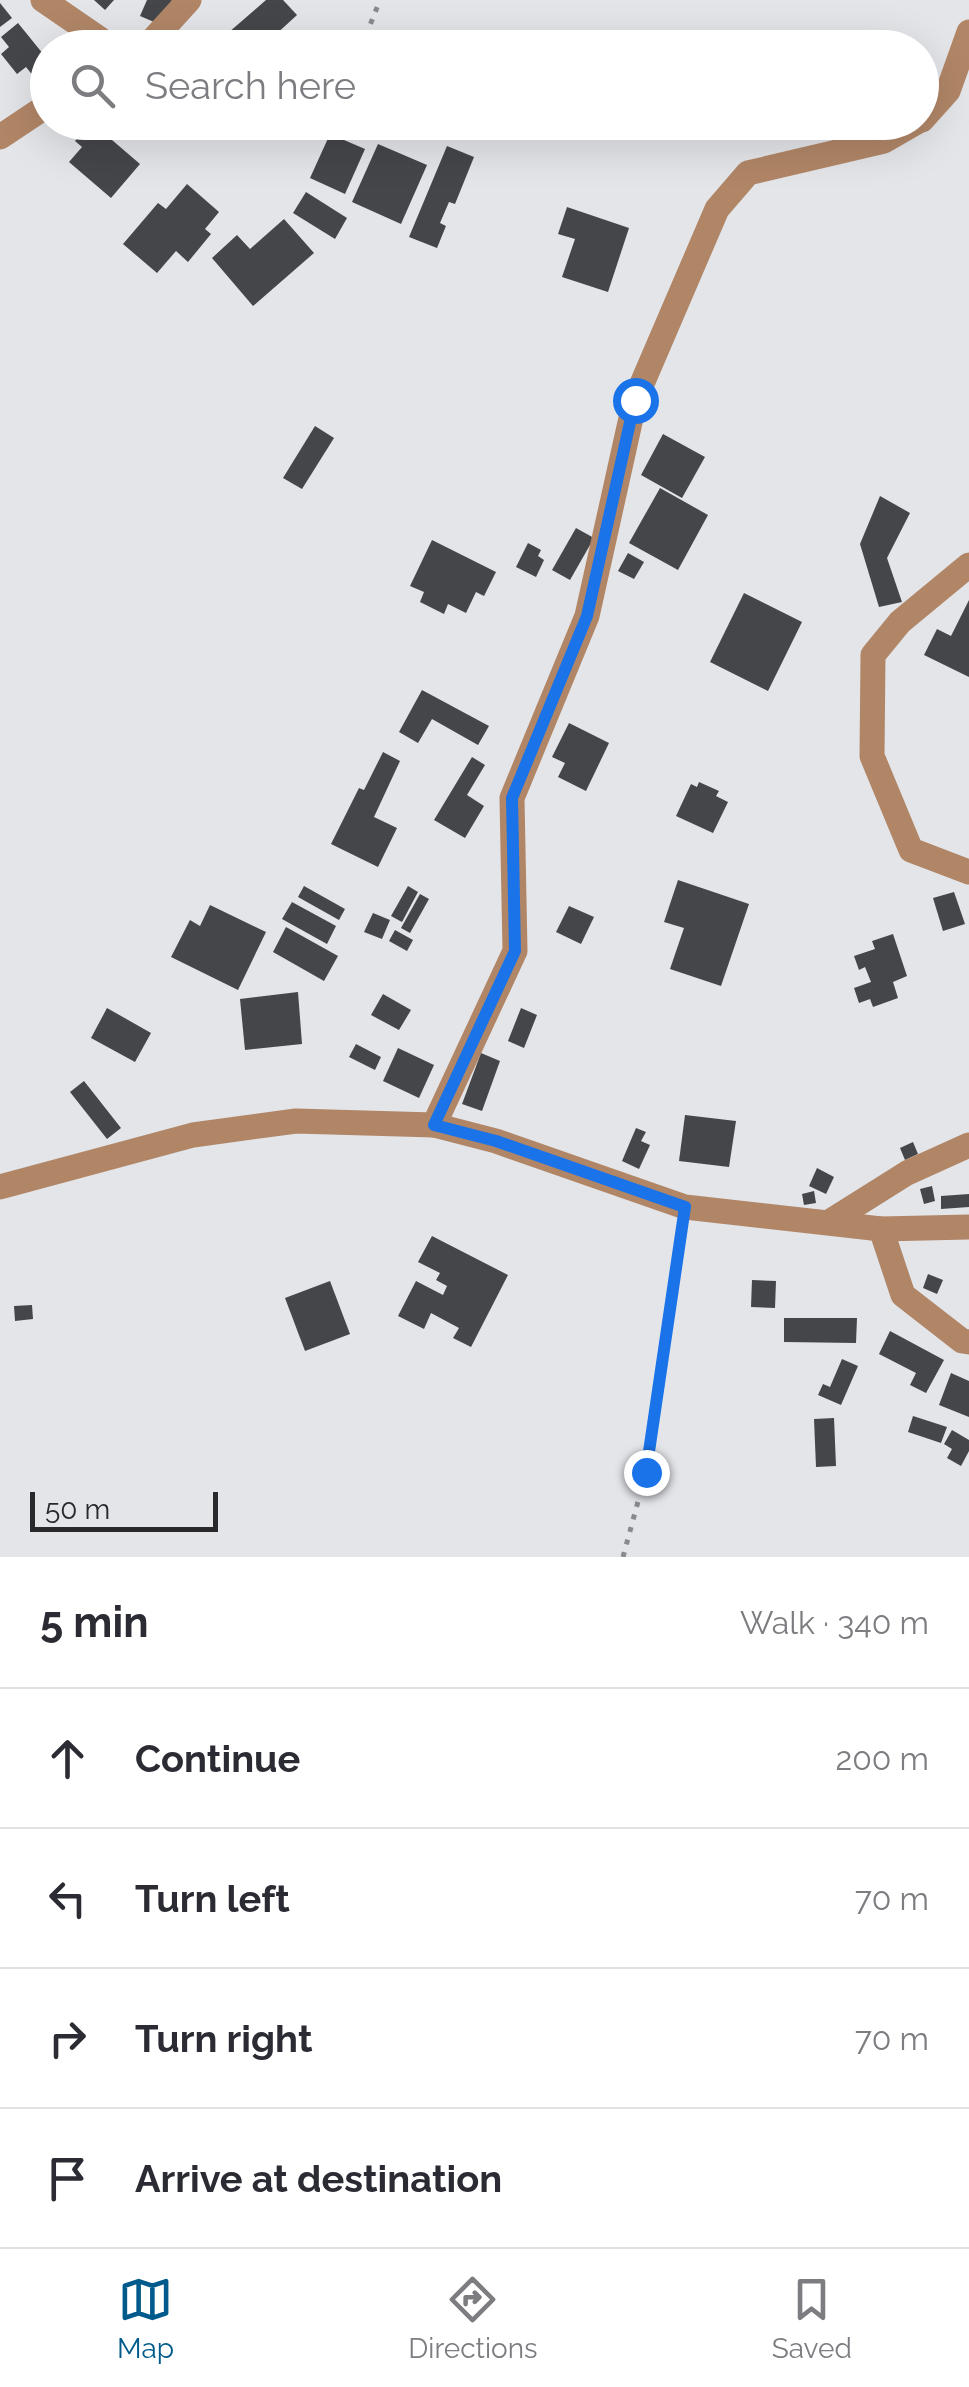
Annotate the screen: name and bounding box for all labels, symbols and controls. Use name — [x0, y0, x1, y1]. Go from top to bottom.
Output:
search box — [30, 30, 939, 140]
icon: search — [65, 58, 120, 113]
text: Search here — [145, 63, 356, 108]
route start — [613, 378, 659, 424]
route end — [624, 1450, 670, 1496]
scale bar — [30, 1487, 218, 1532]
text: 50 m — [45, 1493, 110, 1526]
text: 5 min — [40, 1598, 149, 1647]
text: Walk · 340 m — [740, 1604, 929, 1641]
icon: ahead — [40, 1731, 95, 1786]
text: Continue — [135, 1736, 300, 1781]
text: 200 m — [836, 1740, 929, 1777]
icon: left — [40, 1871, 95, 1926]
text: Turn left — [135, 1876, 290, 1921]
text: 70 m — [855, 1880, 929, 1917]
icon: right — [40, 2011, 95, 2066]
text: Turn right — [135, 2016, 312, 2061]
text: 70 m — [855, 2020, 929, 2057]
icon: arrive — [40, 2151, 95, 2206]
text: Arrive at destination — [135, 2156, 502, 2201]
tab: Map — [117, 2272, 174, 2365]
tab: Directions — [408, 2272, 538, 2365]
tab: Saved — [772, 2272, 852, 2365]

